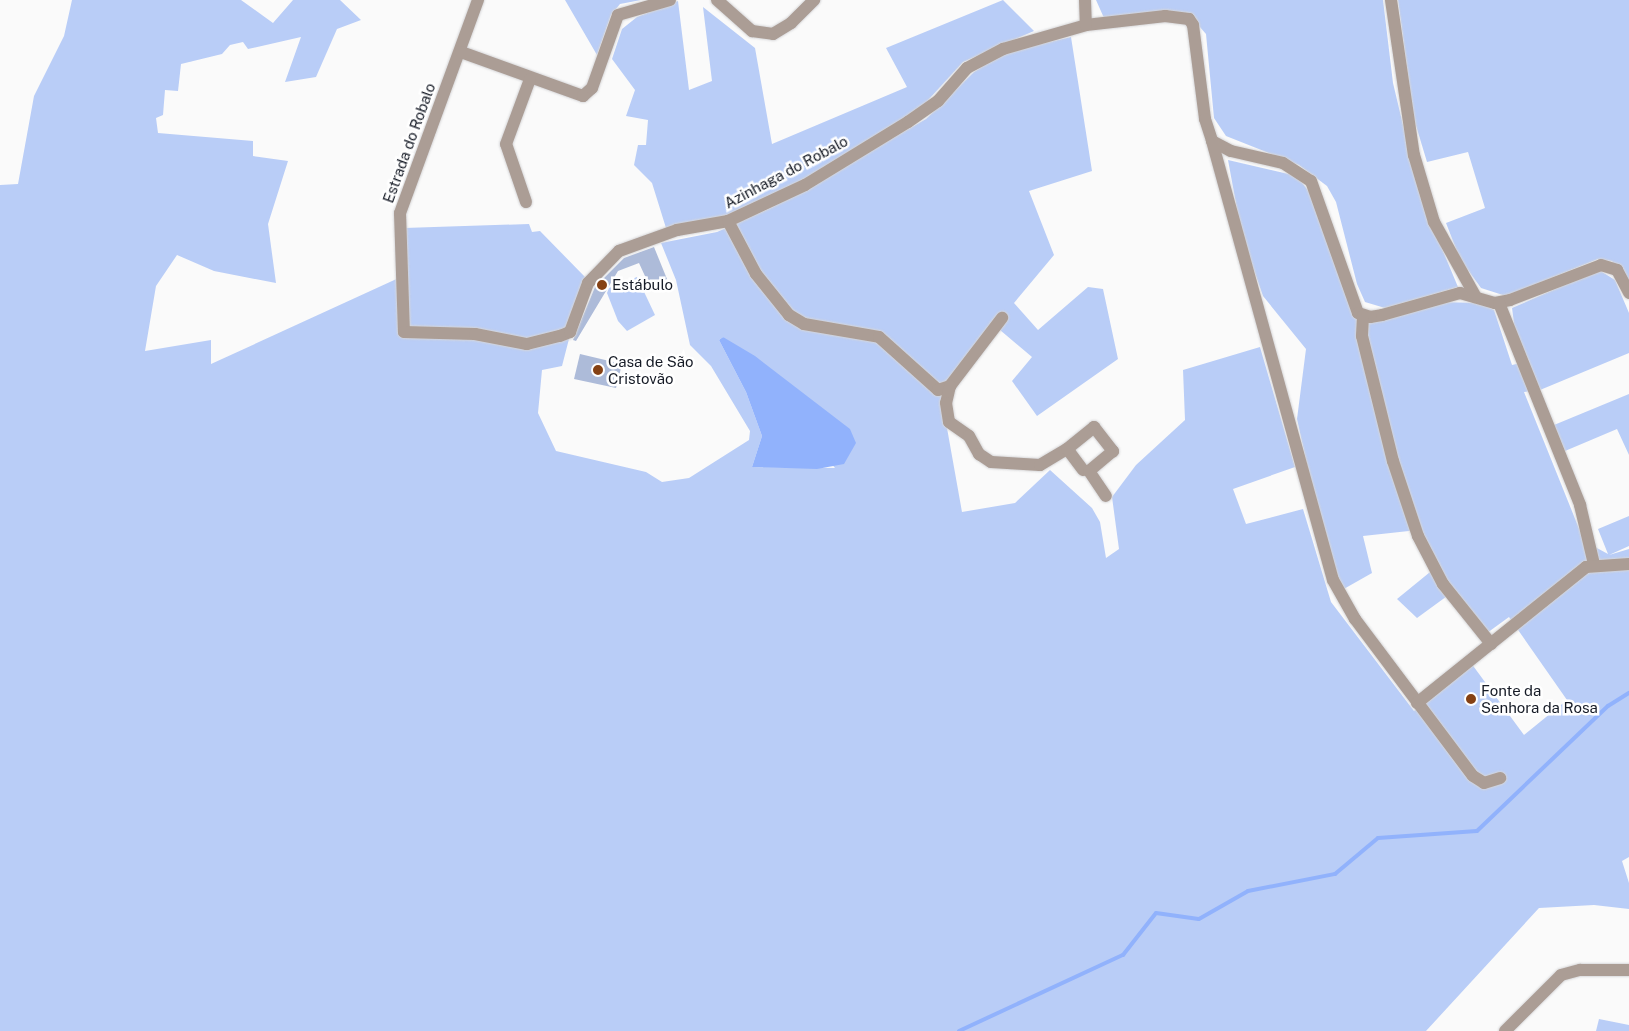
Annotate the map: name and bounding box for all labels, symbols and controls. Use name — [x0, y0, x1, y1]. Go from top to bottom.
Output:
street label: Estrada do Robalo — [379, 81, 439, 205]
street label: Azinhaga do Robalo — [721, 132, 851, 212]
place label: Estábulo — [612, 276, 673, 294]
marker: Estábulo — [596, 279, 608, 291]
place label: Casa de São Cristovão — [608, 352, 694, 387]
marker: Casa de São Cristovão — [592, 364, 604, 376]
place label: Fonte da Senhora da Rosa — [1481, 681, 1598, 716]
marker: Fonte da Senhora da Rosa — [1465, 693, 1477, 705]

